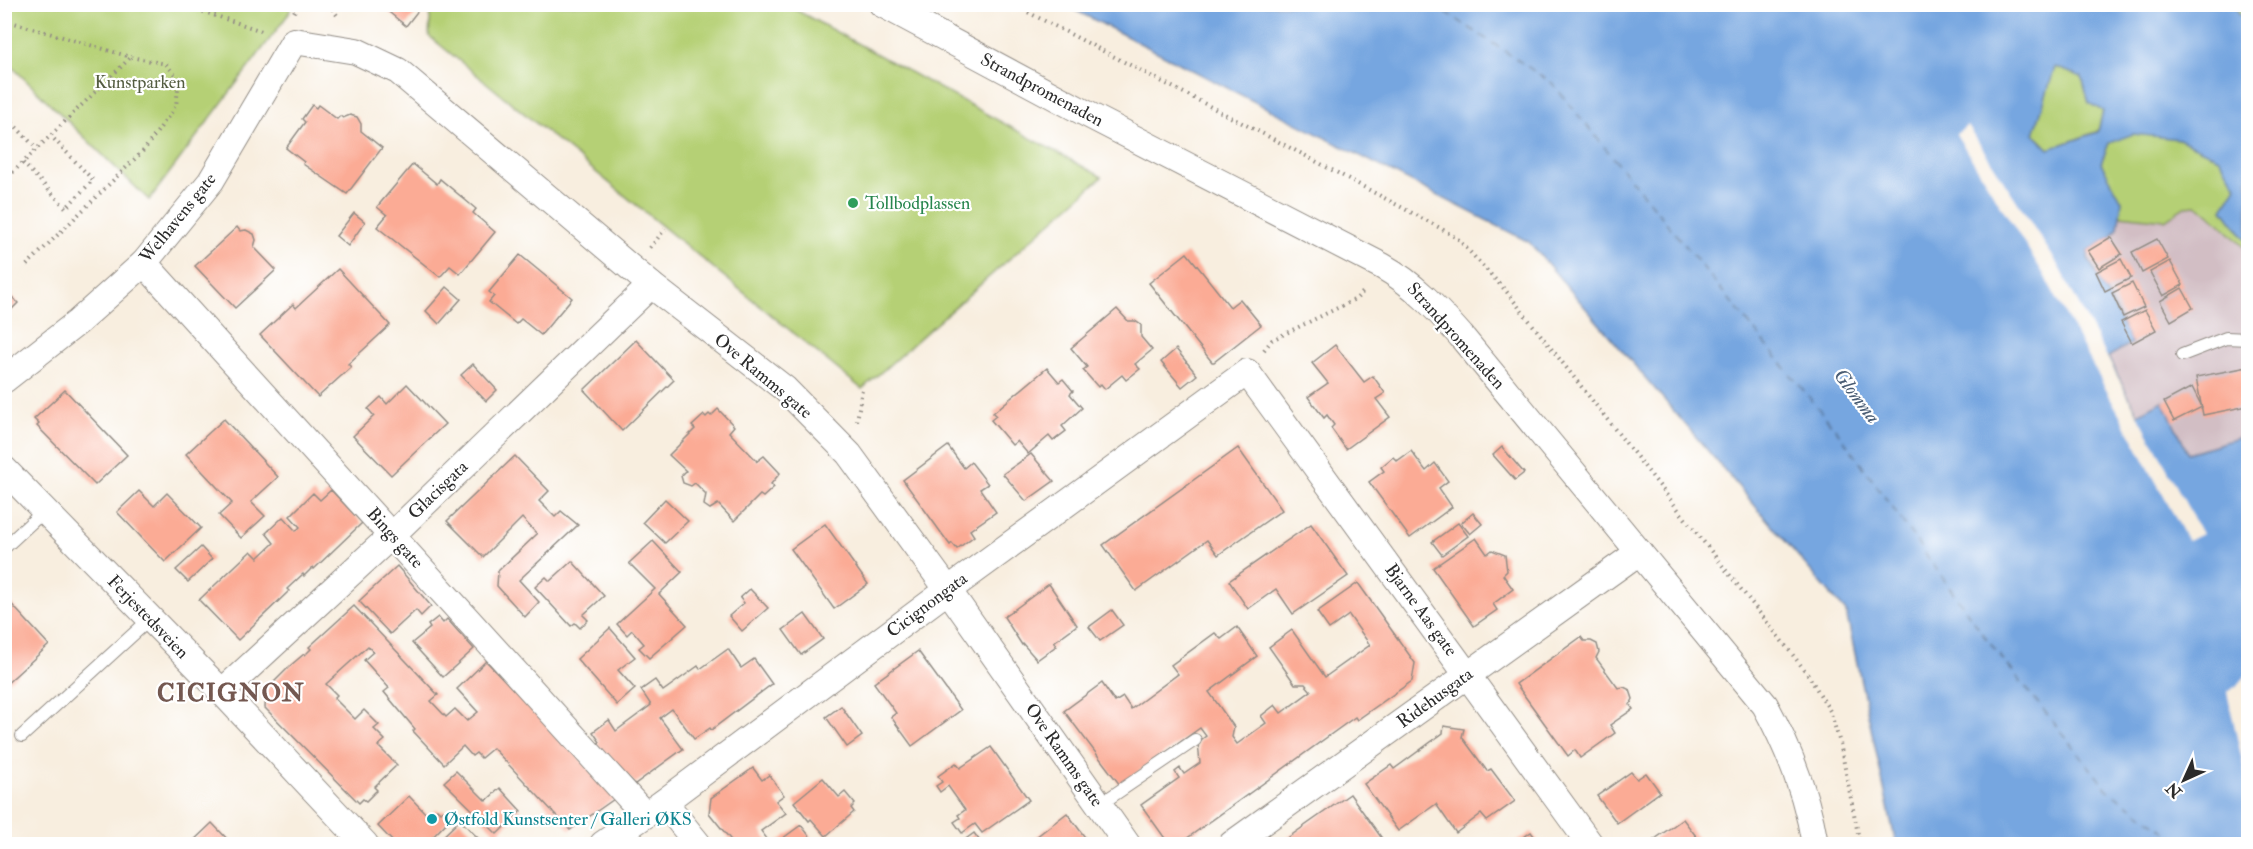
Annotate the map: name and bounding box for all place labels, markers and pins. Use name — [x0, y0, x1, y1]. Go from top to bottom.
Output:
place label: Tollbodplassen — [865, 192, 970, 215]
marker: Tollbodplassen — [846, 196, 860, 210]
place label: Østfold Kunstsenter / Galleri ØKS — [444, 808, 692, 831]
marker: Østfold Kunstsenter / Galleri ØKS — [425, 812, 439, 826]

